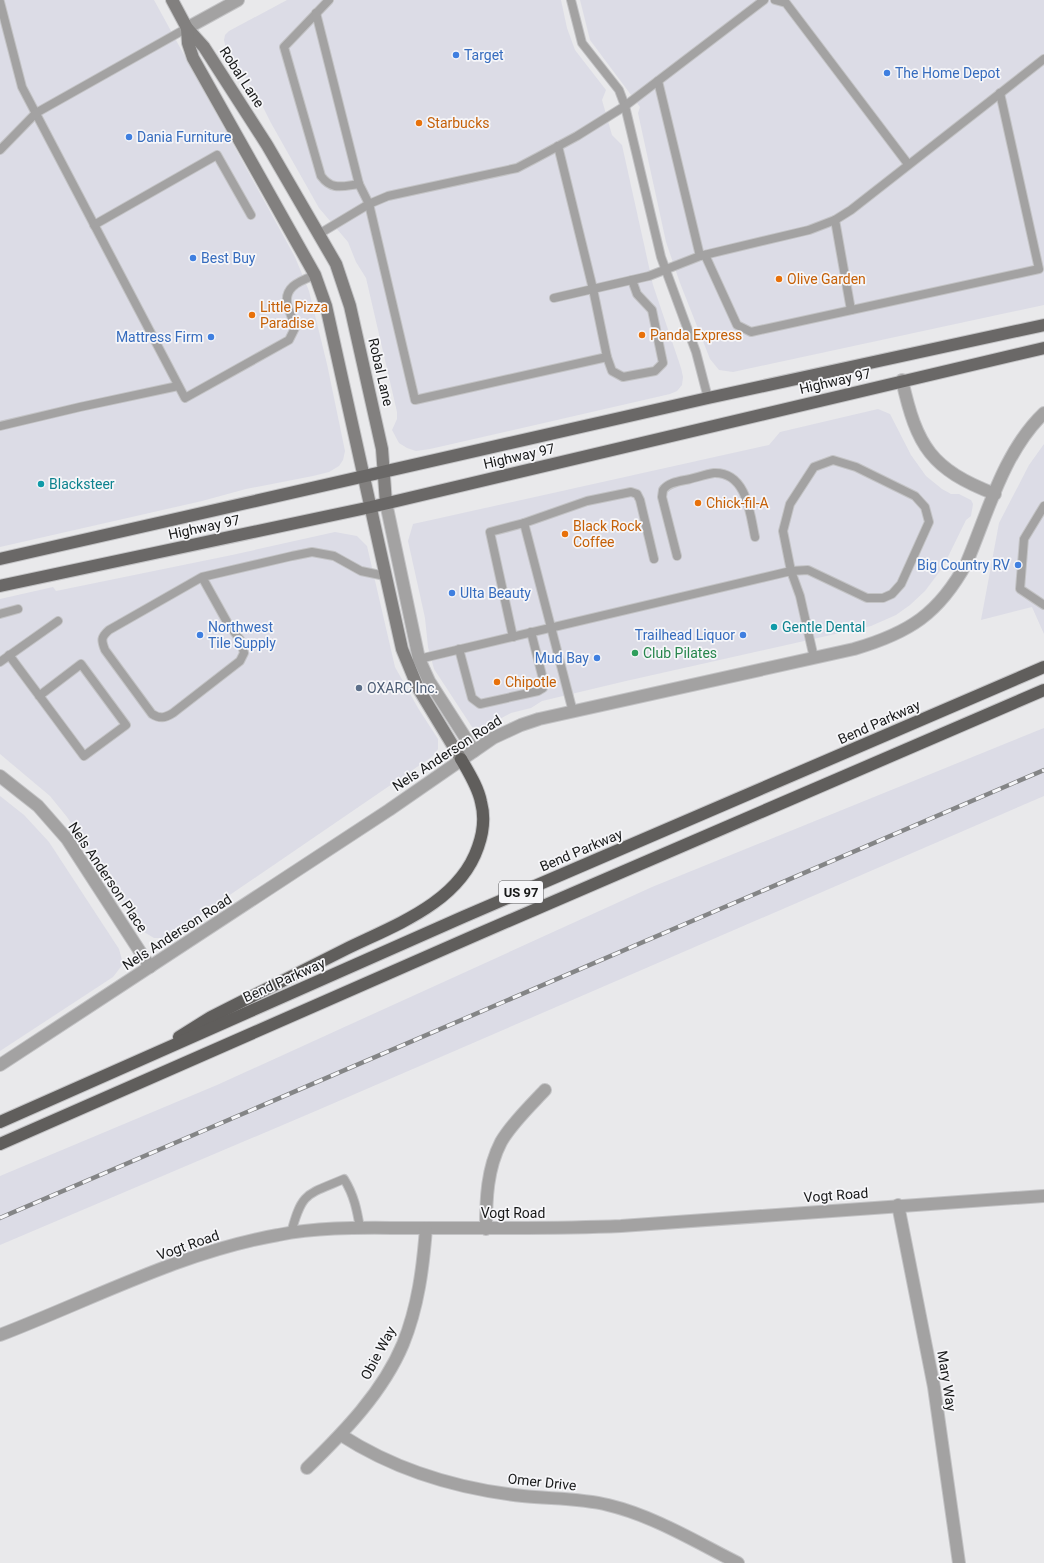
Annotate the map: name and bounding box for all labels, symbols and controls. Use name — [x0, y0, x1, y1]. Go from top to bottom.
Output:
street label: Robal Lane — [216, 44, 268, 110]
place label: Target — [464, 47, 504, 63]
marker: Target — [451, 50, 461, 60]
place label: The Home Depot — [895, 65, 1001, 81]
marker: The Home Depot — [882, 68, 892, 78]
place label: Starbucks — [427, 115, 489, 131]
marker: Starbucks — [414, 118, 424, 128]
place label: Dania Furniture — [137, 129, 232, 145]
marker: Dania Furniture — [124, 132, 134, 142]
place label: Best Buy — [201, 250, 256, 266]
marker: Best Buy — [188, 253, 198, 263]
place label: Olive Garden — [787, 271, 866, 287]
marker: Olive Garden — [774, 274, 784, 284]
place label: Little Pizza Paradise — [260, 299, 328, 331]
marker: Little Pizza Paradise — [247, 310, 257, 320]
place label: Panda Express — [650, 327, 742, 343]
place label: Mattress Firm — [116, 329, 203, 345]
marker: Panda Express — [637, 330, 647, 340]
marker: Mattress Firm — [206, 332, 216, 342]
street label: Robal Lane — [365, 336, 397, 408]
street label: Highway 97 — [798, 365, 872, 397]
street label: Highway 97 — [482, 440, 556, 472]
place label: Blacksteer — [49, 476, 115, 492]
marker: Blacksteer — [36, 479, 46, 489]
place label: Chick-fil-A — [706, 495, 769, 511]
marker: Chick-fil-A — [693, 498, 703, 508]
street label: Highway 97 — [167, 512, 241, 542]
place label: Black Rock Coffee — [573, 518, 643, 550]
marker: Black Rock Coffee — [560, 529, 570, 539]
place label: Big Country RV — [917, 557, 1010, 573]
marker: Big Country RV — [1013, 560, 1023, 570]
place label: Ulta Beauty — [460, 585, 531, 601]
marker: Ulta Beauty — [447, 588, 457, 598]
place label: Northwest Tile Supply — [208, 619, 276, 651]
place label: Gentle Dental — [782, 619, 866, 635]
marker: Gentle Dental — [769, 622, 779, 632]
place label: Trailhead Liquor — [635, 627, 735, 643]
marker: Northwest Tile Supply — [195, 630, 205, 640]
marker: Trailhead Liquor — [738, 630, 748, 640]
place label: Club Pilates — [643, 645, 717, 661]
marker: Club Pilates — [630, 648, 640, 658]
place label: Mud Bay — [535, 650, 589, 666]
marker: Mud Bay — [592, 653, 602, 663]
place label: Chipotle — [505, 674, 556, 690]
marker: Chipotle — [492, 677, 502, 687]
place label: OXARC Inc. — [367, 680, 438, 696]
marker: OXARC Inc. — [354, 683, 364, 693]
street label: Bend Parkway — [835, 697, 923, 747]
street label: Nels Anderson Road — [389, 712, 505, 794]
street label: Nels Anderson Place — [65, 819, 151, 935]
street label: Bend Parkway — [537, 825, 625, 875]
road number: US 97 — [499, 881, 543, 903]
street label: Nels Anderson Road — [119, 891, 235, 973]
street label: Bend Parkway — [240, 955, 328, 1005]
street label: Vogt Road — [803, 1185, 869, 1205]
street label: Vogt Road — [481, 1205, 545, 1221]
street label: Vogt Road — [155, 1227, 221, 1263]
street label: Obie Way — [357, 1323, 399, 1382]
street label: Mary Way — [934, 1350, 960, 1413]
street label: Omer Drive — [507, 1470, 577, 1494]

